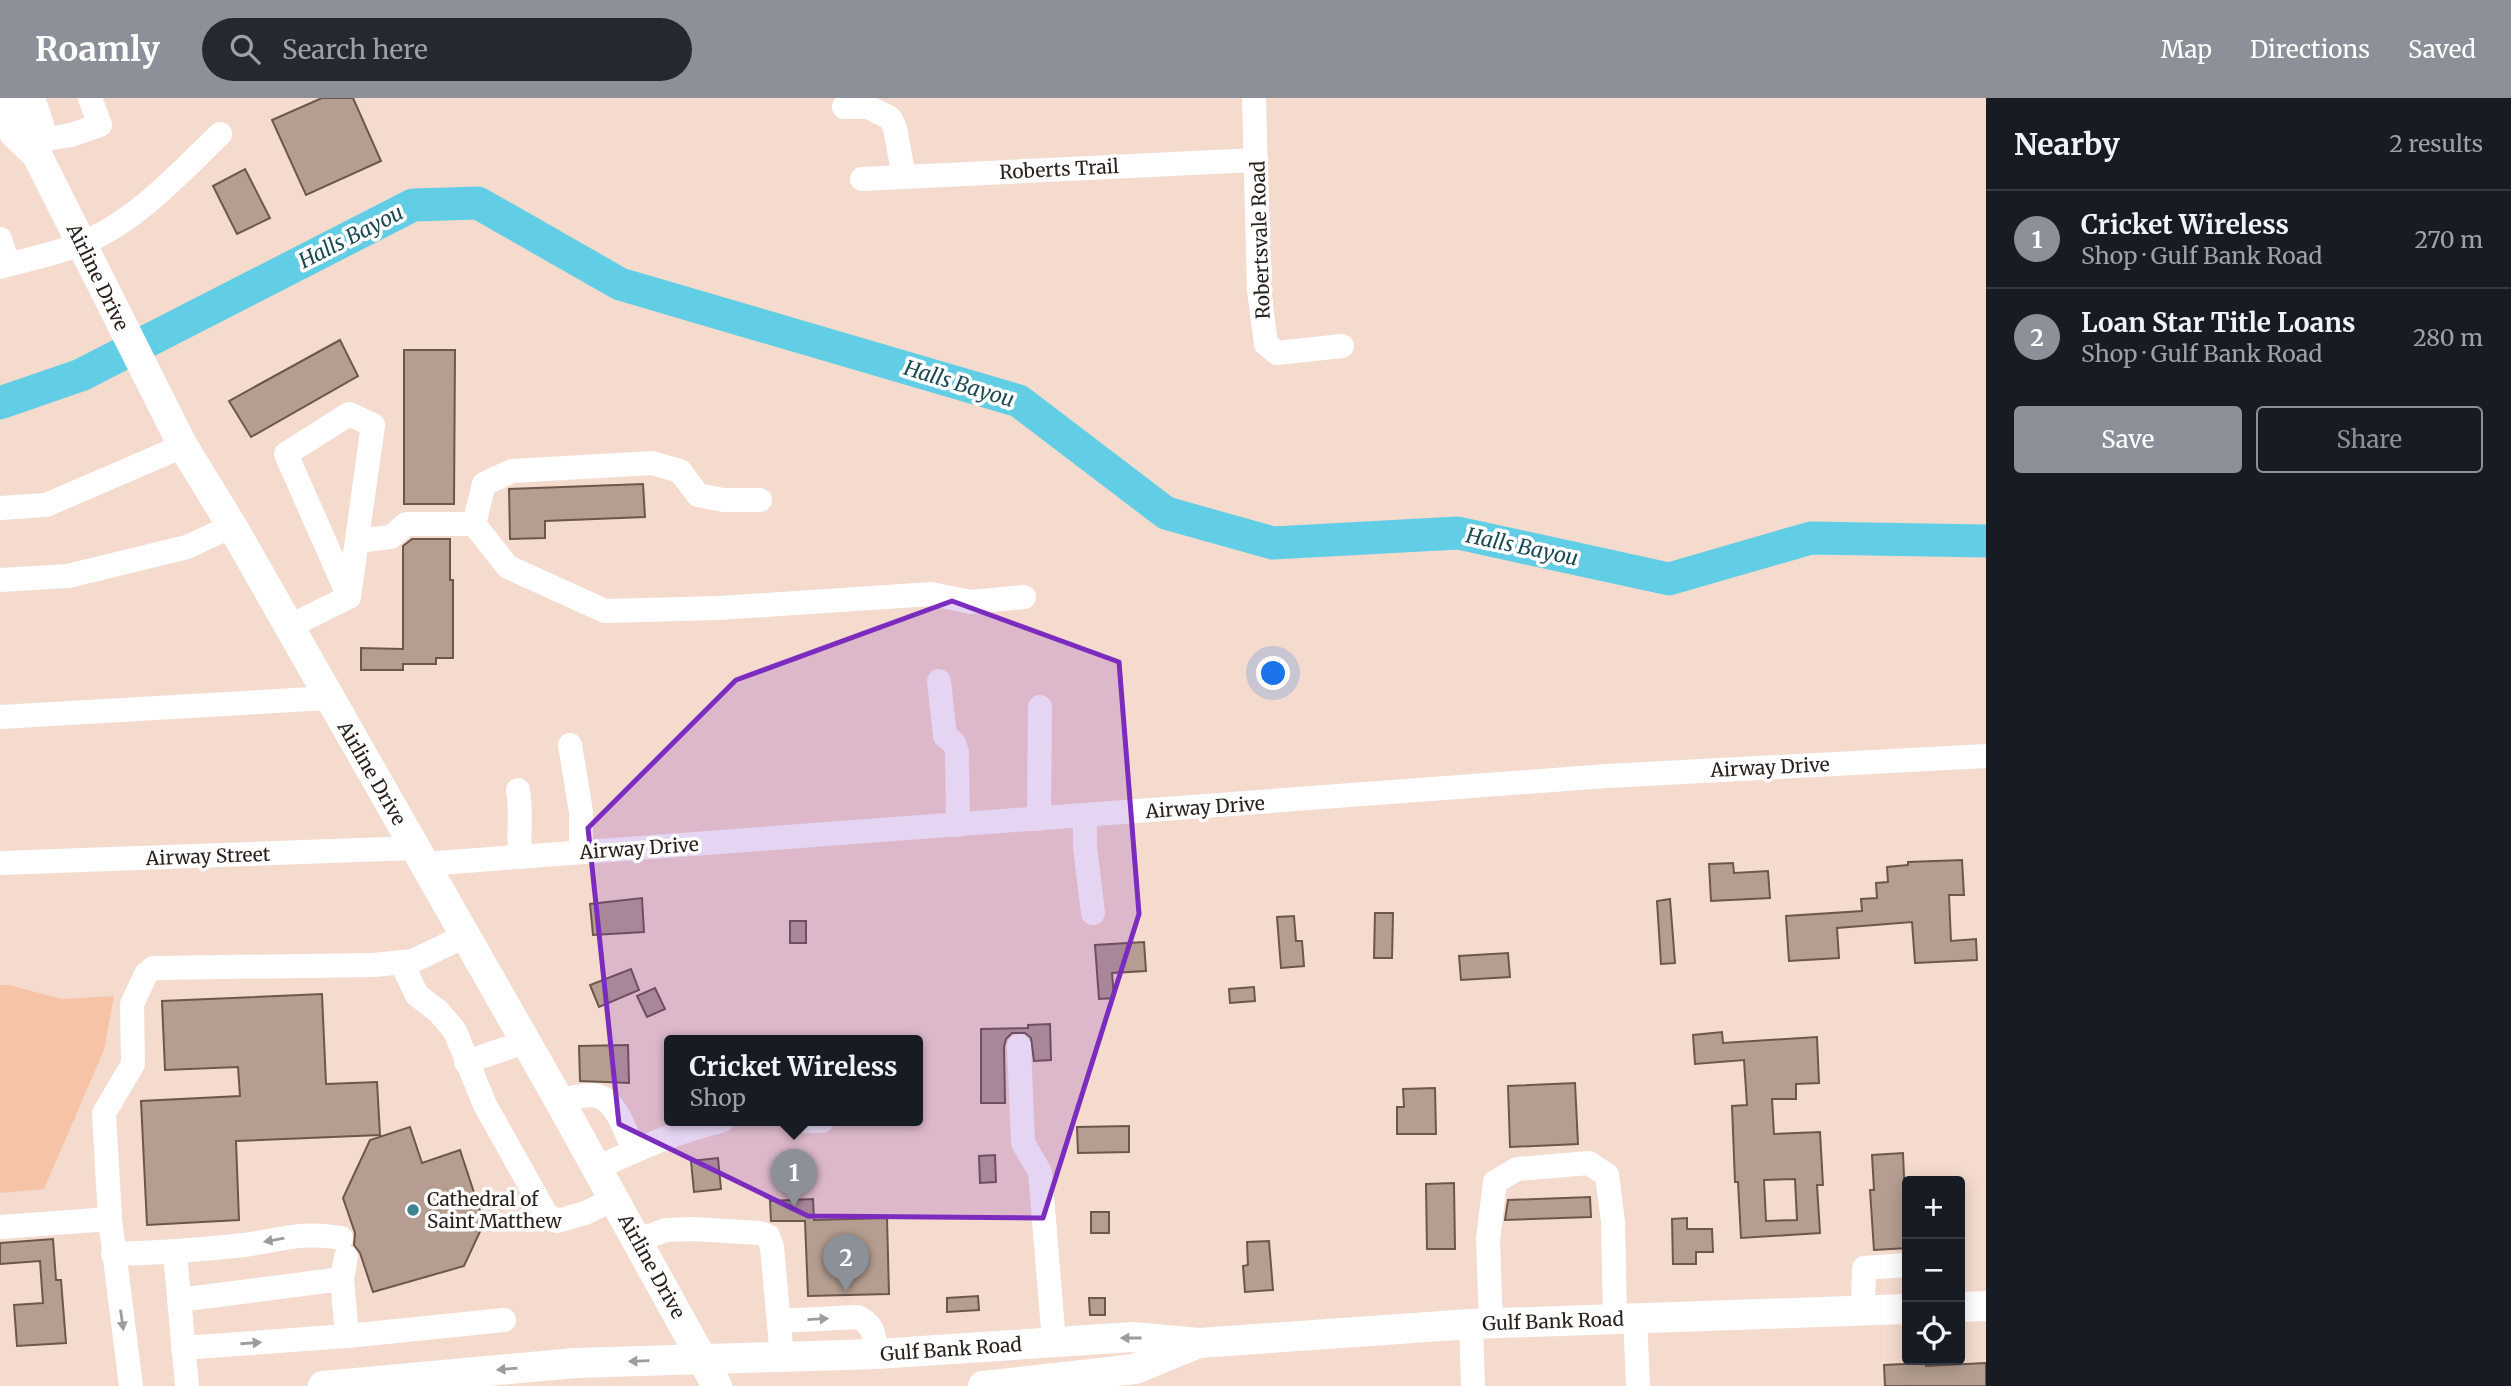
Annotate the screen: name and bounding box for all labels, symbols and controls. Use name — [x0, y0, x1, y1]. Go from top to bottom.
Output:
search box — [202, 18, 692, 81]
text: Roamly — [35, 29, 160, 70]
icon: search — [226, 30, 264, 68]
text: Search here — [282, 33, 428, 66]
text: Map — [2161, 34, 2212, 65]
text: Directions — [2250, 34, 2370, 65]
text: Saved — [2408, 34, 2476, 65]
text: Nearby — [2014, 125, 2120, 163]
text: 2 results — [2389, 129, 2483, 158]
street label: Roberts Trail — [999, 154, 1119, 184]
street label: Robertsvale Road — [1245, 160, 1275, 320]
water label: Halls Bayou — [293, 199, 408, 275]
text: Cricket Wireless — [2081, 208, 2289, 241]
street label: Airline Drive — [61, 219, 134, 334]
text: 1 — [2032, 225, 2042, 254]
text: 270 m — [2415, 225, 2483, 254]
text: Shop · Gulf Bank Road — [2081, 241, 2322, 270]
text: Loan Star Title Loans — [2081, 306, 2355, 339]
text: 2 — [2030, 323, 2044, 352]
text: 280 m — [2413, 323, 2483, 352]
text: Shop · Gulf Bank Road — [2081, 339, 2322, 368]
water label: Halls Bayou — [900, 354, 1018, 413]
button: Save — [2014, 406, 2242, 473]
button: Share — [2256, 406, 2483, 473]
water label: Halls Bayou — [1463, 521, 1581, 572]
your location — [1256, 656, 1290, 690]
street label: Airline Drive — [332, 716, 411, 829]
street label: Airway Drive — [1709, 752, 1830, 782]
street label: Airway Drive — [1144, 791, 1265, 823]
street label: Airway Drive — [578, 832, 699, 864]
street label: Airway Street — [144, 842, 271, 870]
popup — [664, 1035, 923, 1126]
text: Cricket Wireless — [690, 1050, 897, 1083]
text: Shop — [690, 1083, 746, 1112]
pin: 1 — [771, 1149, 817, 1207]
map controls — [1902, 1176, 1965, 1365]
button: + — [1902, 1176, 1965, 1239]
place label: Cathedral of Saint Matthew — [427, 1187, 563, 1233]
marker: Cathedral of Saint Matthew — [405, 1202, 421, 1218]
street label: Airline Drive — [613, 1209, 691, 1323]
pin: 2 — [823, 1234, 869, 1292]
one-way arrow — [263, 1235, 285, 1246]
button: − — [1902, 1239, 1965, 1302]
button: locate — [1902, 1302, 1965, 1365]
street label: Gulf Bank Road — [1482, 1307, 1624, 1335]
one-way arrow — [117, 1309, 128, 1331]
one-way arrow — [808, 1314, 830, 1325]
street label: Gulf Bank Road — [879, 1332, 1023, 1366]
one-way arrow — [1120, 1332, 1142, 1344]
one-way arrow — [240, 1338, 262, 1349]
one-way arrow — [628, 1356, 650, 1367]
one-way arrow — [496, 1364, 518, 1375]

